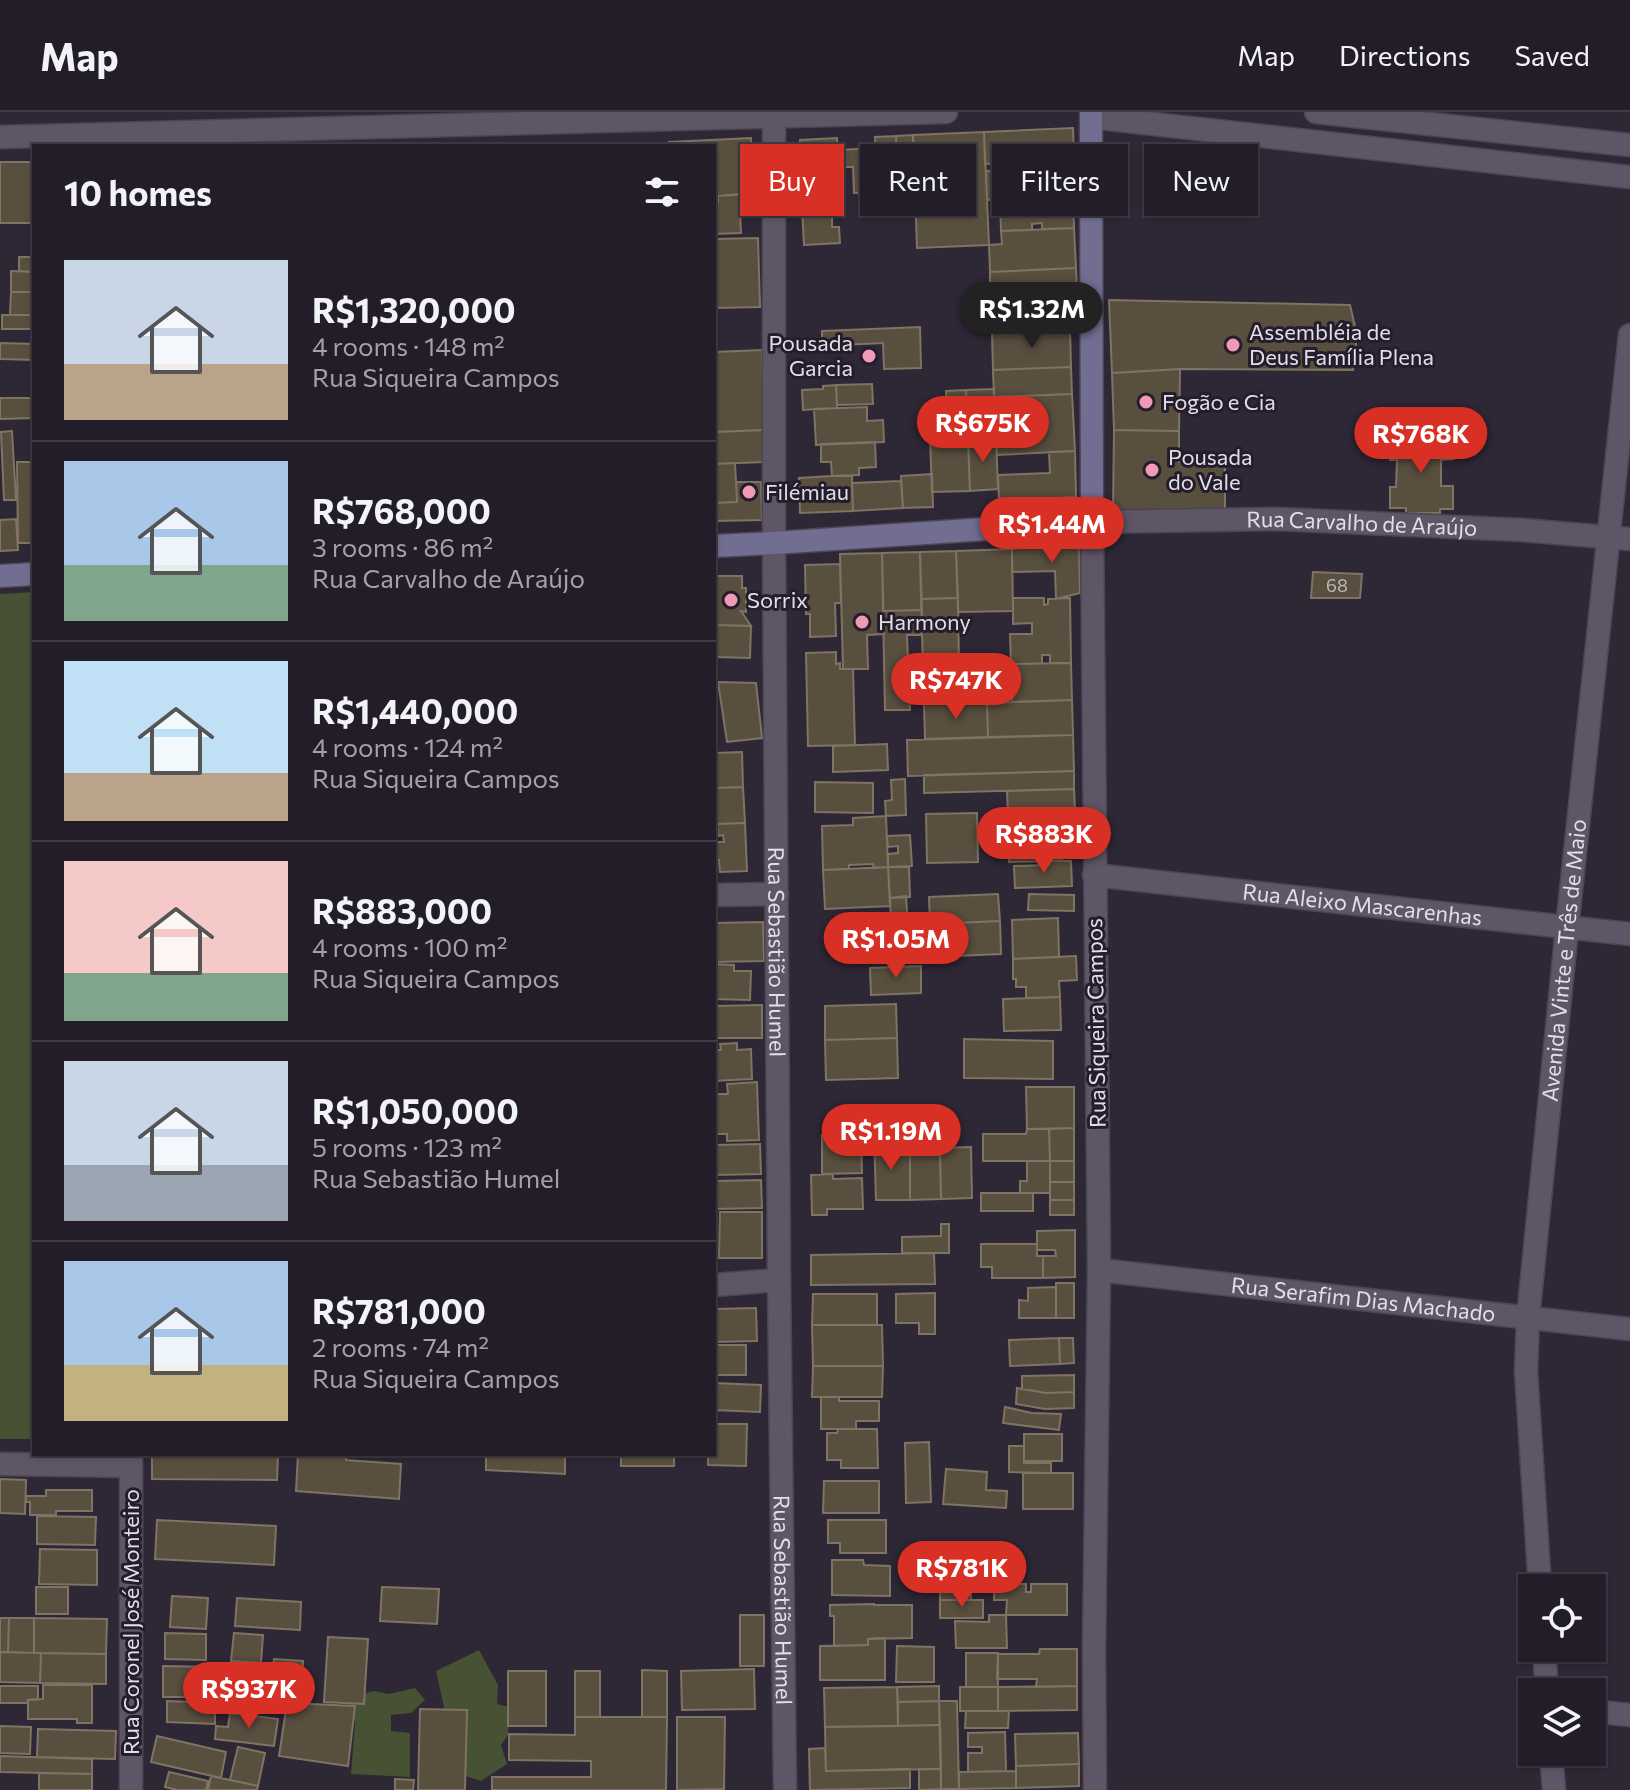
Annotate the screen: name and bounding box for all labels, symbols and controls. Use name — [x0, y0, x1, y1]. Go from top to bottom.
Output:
text: Map — [40, 32, 119, 79]
text: Map — [1237, 38, 1295, 72]
text: Directions — [1339, 38, 1470, 72]
text: Saved — [1514, 38, 1590, 72]
chip: Buy — [740, 144, 844, 216]
chip: Rent — [860, 144, 976, 216]
chip: Filters — [992, 144, 1128, 216]
chip: New — [1144, 144, 1258, 216]
icon: filters — [640, 170, 684, 214]
text: 10 homes — [64, 171, 212, 213]
pin: R$1.32M — [958, 282, 1106, 350]
text: R$1,320,000 — [312, 288, 516, 330]
icon: home — [128, 292, 224, 388]
text: R$1.32M — [979, 292, 1085, 323]
place label: Assembléia de Deus Família Plena — [1249, 318, 1434, 370]
place label: Pousada Garcia — [768, 329, 853, 381]
text: 4 rooms · 148 m² — [312, 330, 505, 361]
marker: Assembléia de Deus Família Plena — [1224, 336, 1242, 354]
marker: Pousada Garcia — [860, 347, 878, 365]
text: Rua Siqueira Campos — [312, 361, 560, 392]
place label: Fogão e Cia — [1162, 388, 1276, 415]
marker: Fogão e Cia — [1137, 393, 1155, 411]
pin: R$675K — [918, 396, 1048, 464]
text: R$675K — [935, 406, 1031, 437]
pin: R$768K — [1356, 407, 1486, 475]
text: R$768K — [1372, 417, 1470, 448]
place label: Pousada do Vale — [1168, 443, 1253, 495]
marker: Pousada do Vale — [1143, 461, 1161, 479]
place label: Filémiau — [765, 478, 849, 505]
marker: Filémiau — [740, 483, 758, 501]
text: R$768,000 — [312, 489, 491, 531]
icon: home — [128, 493, 224, 589]
pin: R$1.44M — [978, 497, 1126, 565]
street label: Rua Carvalho de Araújo — [1246, 505, 1478, 541]
text: R$1.44M — [998, 507, 1106, 538]
text: 3 rooms · 86 m² — [312, 531, 493, 562]
text: Rua Carvalho de Araújo — [312, 562, 585, 593]
house number: 68 — [1326, 574, 1348, 596]
place label: Sorrix — [747, 586, 808, 613]
marker: Sorrix — [722, 591, 740, 609]
place label: Harmony — [878, 608, 971, 635]
marker: Harmony — [853, 613, 871, 631]
pin: R$747K — [891, 653, 1021, 721]
text: R$747K — [909, 663, 1003, 694]
text: R$1,440,000 — [312, 689, 518, 731]
icon: home — [128, 693, 224, 789]
text: 4 rooms · 124 m² — [312, 731, 503, 762]
text: Rua Siqueira Campos — [312, 762, 560, 793]
pin: R$883K — [979, 807, 1109, 875]
text: R$883K — [995, 817, 1093, 848]
street label: Avenida Vinte e Três de Maio — [1536, 818, 1591, 1103]
street label: Rua Sebastião Humel — [763, 847, 791, 1057]
street label: Rua Aleixo Mascarenhas — [1241, 877, 1484, 931]
text: R$883,000 — [312, 889, 492, 931]
icon: home — [128, 893, 224, 989]
pin: R$1.05M — [822, 912, 970, 980]
street label: Rua Siqueira Campos — [1080, 918, 1111, 1128]
text: R$1.05M — [842, 922, 950, 953]
text: 4 rooms · 100 m² — [312, 931, 507, 962]
text: Rua Siqueira Campos — [312, 962, 560, 993]
text: R$1,050,000 — [312, 1089, 519, 1131]
icon: home — [128, 1093, 224, 1189]
pin: R$1.19M — [817, 1104, 965, 1172]
text: R$1.19M — [840, 1114, 942, 1145]
text: 5 rooms · 123 m² — [312, 1131, 502, 1162]
text: Rua Sebastião Humel — [312, 1162, 560, 1193]
street label: Rua Serafim Dias Machado — [1230, 1271, 1497, 1327]
text: R$781,000 — [312, 1289, 486, 1331]
icon: home — [128, 1293, 224, 1389]
text: 2 rooms · 74 m² — [312, 1331, 489, 1362]
text: Rua Siqueira Campos — [312, 1362, 560, 1393]
street label: Rua Coronel José Monteiro — [117, 1489, 144, 1755]
street label: Rua Sebastião Humel — [769, 1495, 798, 1705]
pin: R$781K — [897, 1541, 1027, 1609]
text: R$781K — [915, 1551, 1009, 1582]
map controls — [1518, 1574, 1606, 1766]
button: locate — [1518, 1574, 1606, 1662]
pin: R$937K — [184, 1662, 314, 1730]
text: R$937K — [201, 1672, 297, 1703]
button: layers — [1518, 1678, 1606, 1766]

